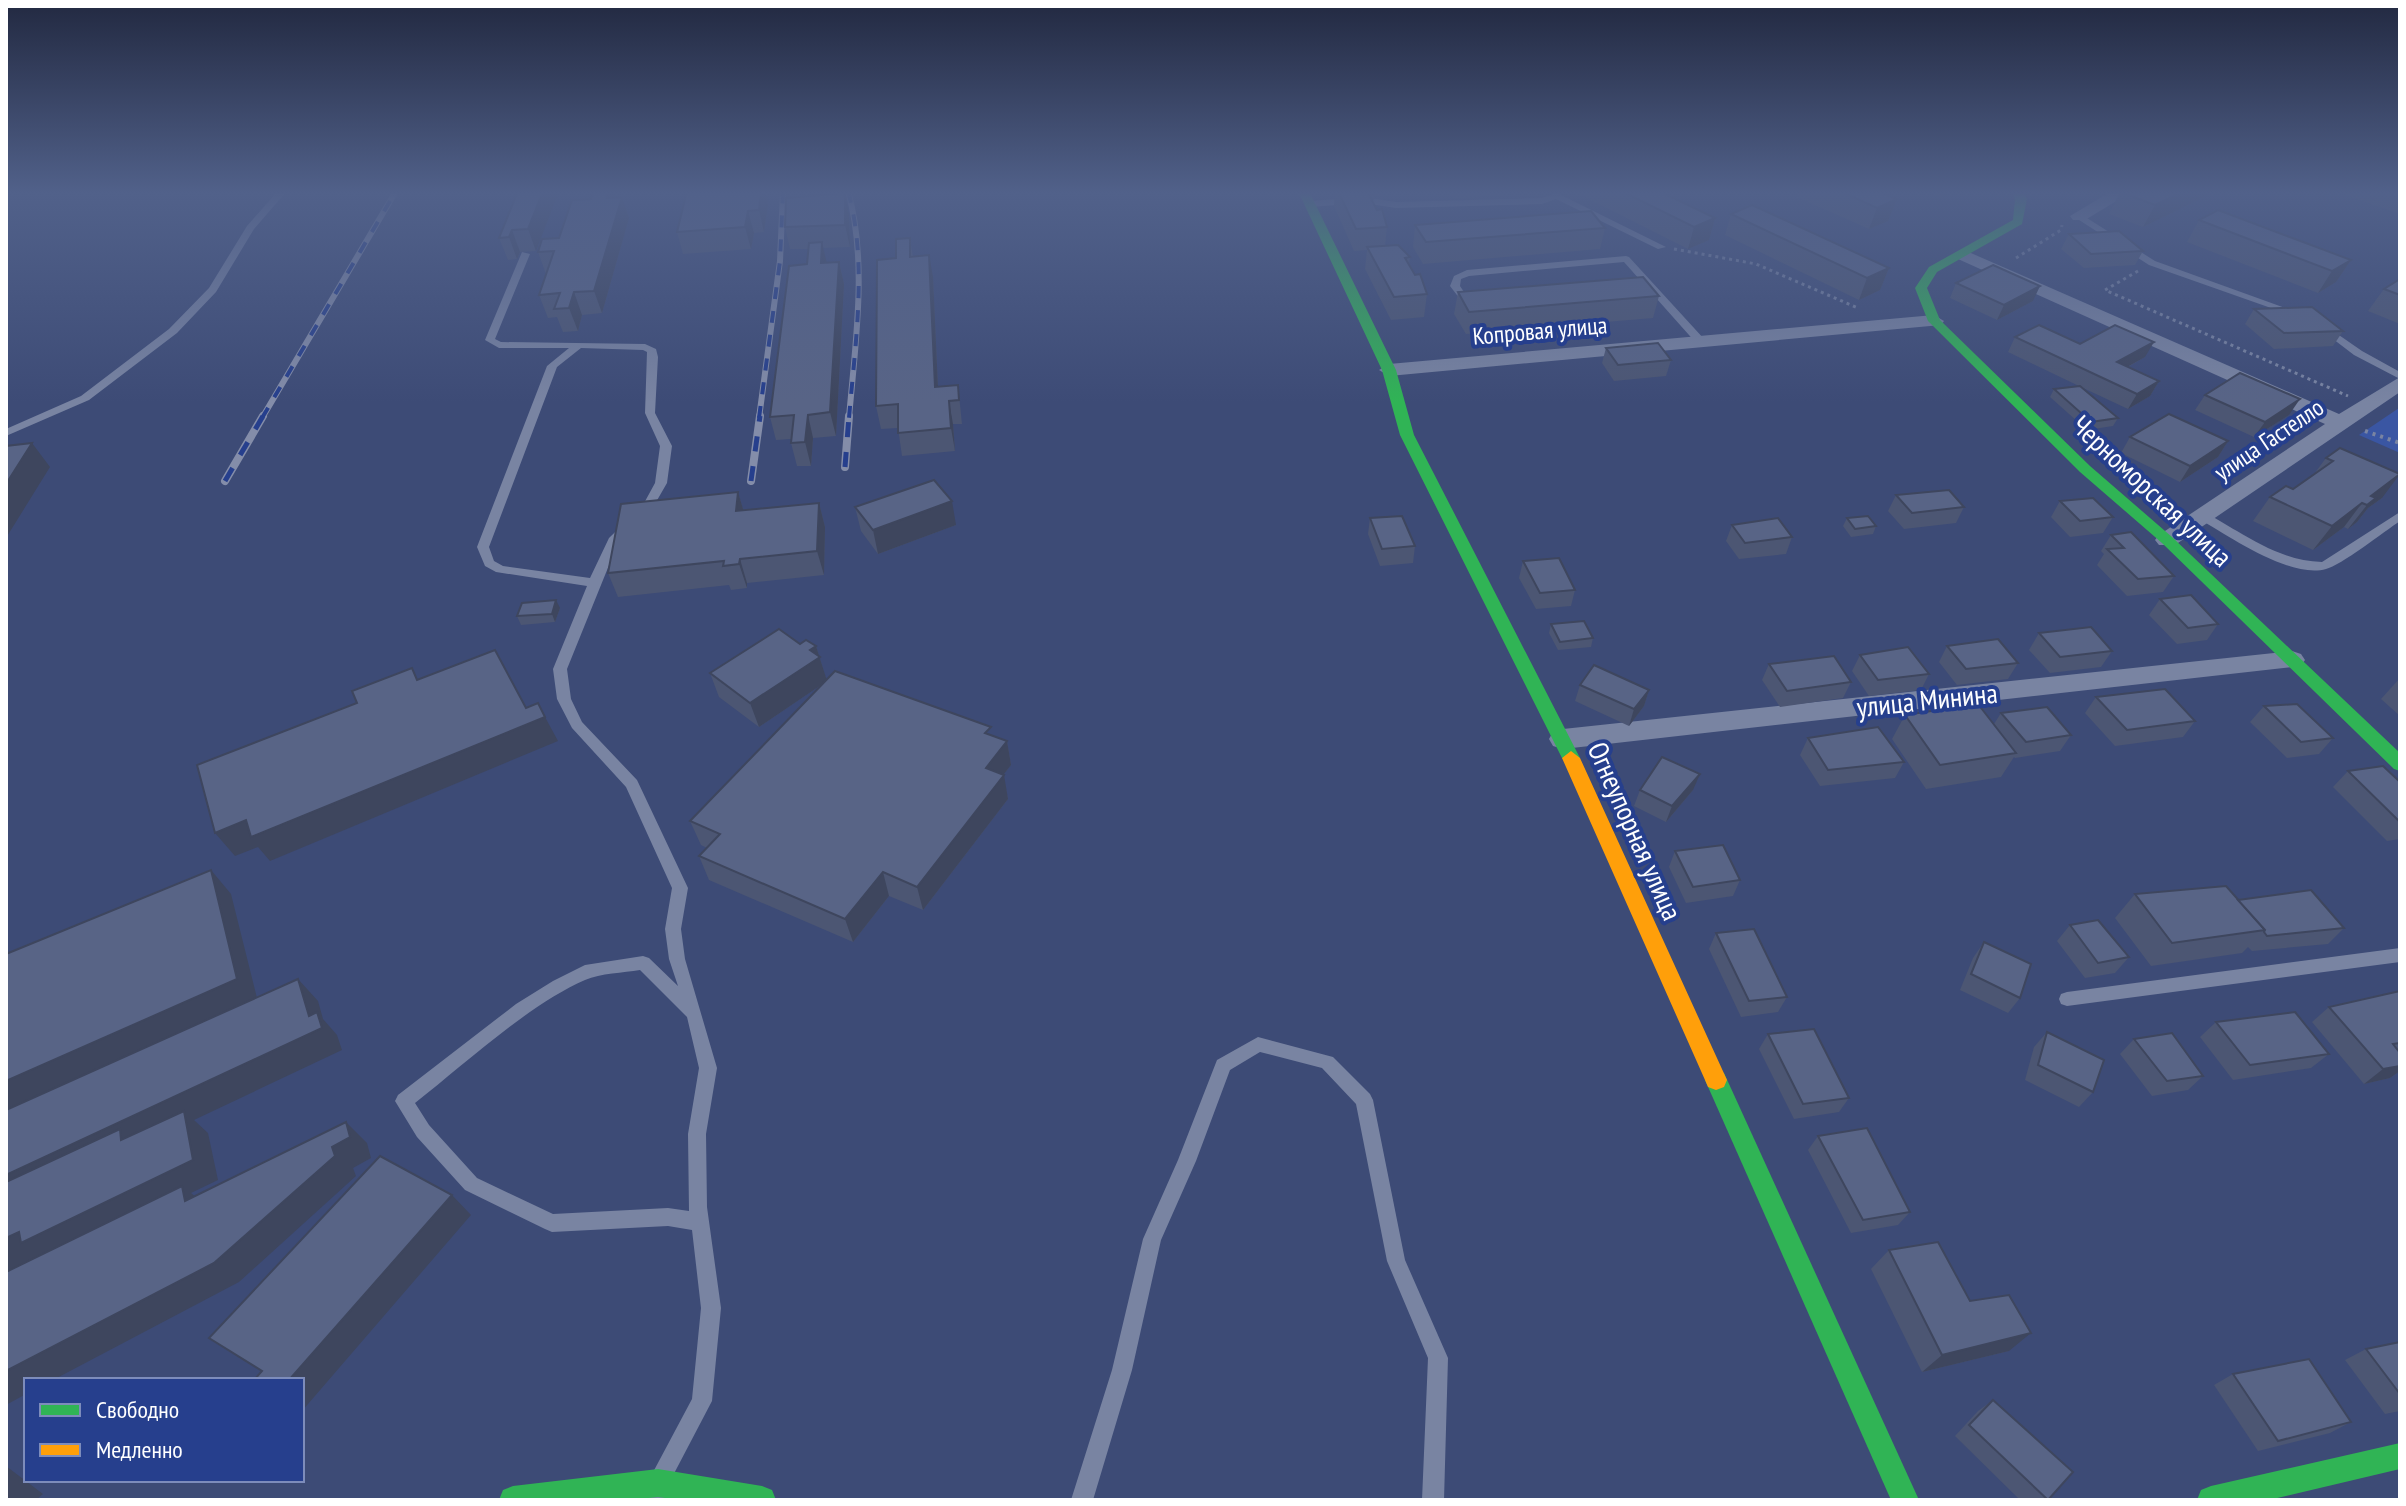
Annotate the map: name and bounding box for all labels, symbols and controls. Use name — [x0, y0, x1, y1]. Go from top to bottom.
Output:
street label: Копровая улица — [1471, 309, 1609, 352]
street label: улица Гастелло — [2208, 392, 2329, 488]
street label: Черноморская улица — [2064, 407, 2241, 575]
street label: улица Минина — [1855, 674, 1999, 725]
street label: Огнеупорная улица — [1580, 736, 1691, 926]
legend — [24, 1378, 304, 1482]
text: Свободно — [96, 1394, 179, 1425]
text: Медленно — [96, 1434, 183, 1465]

